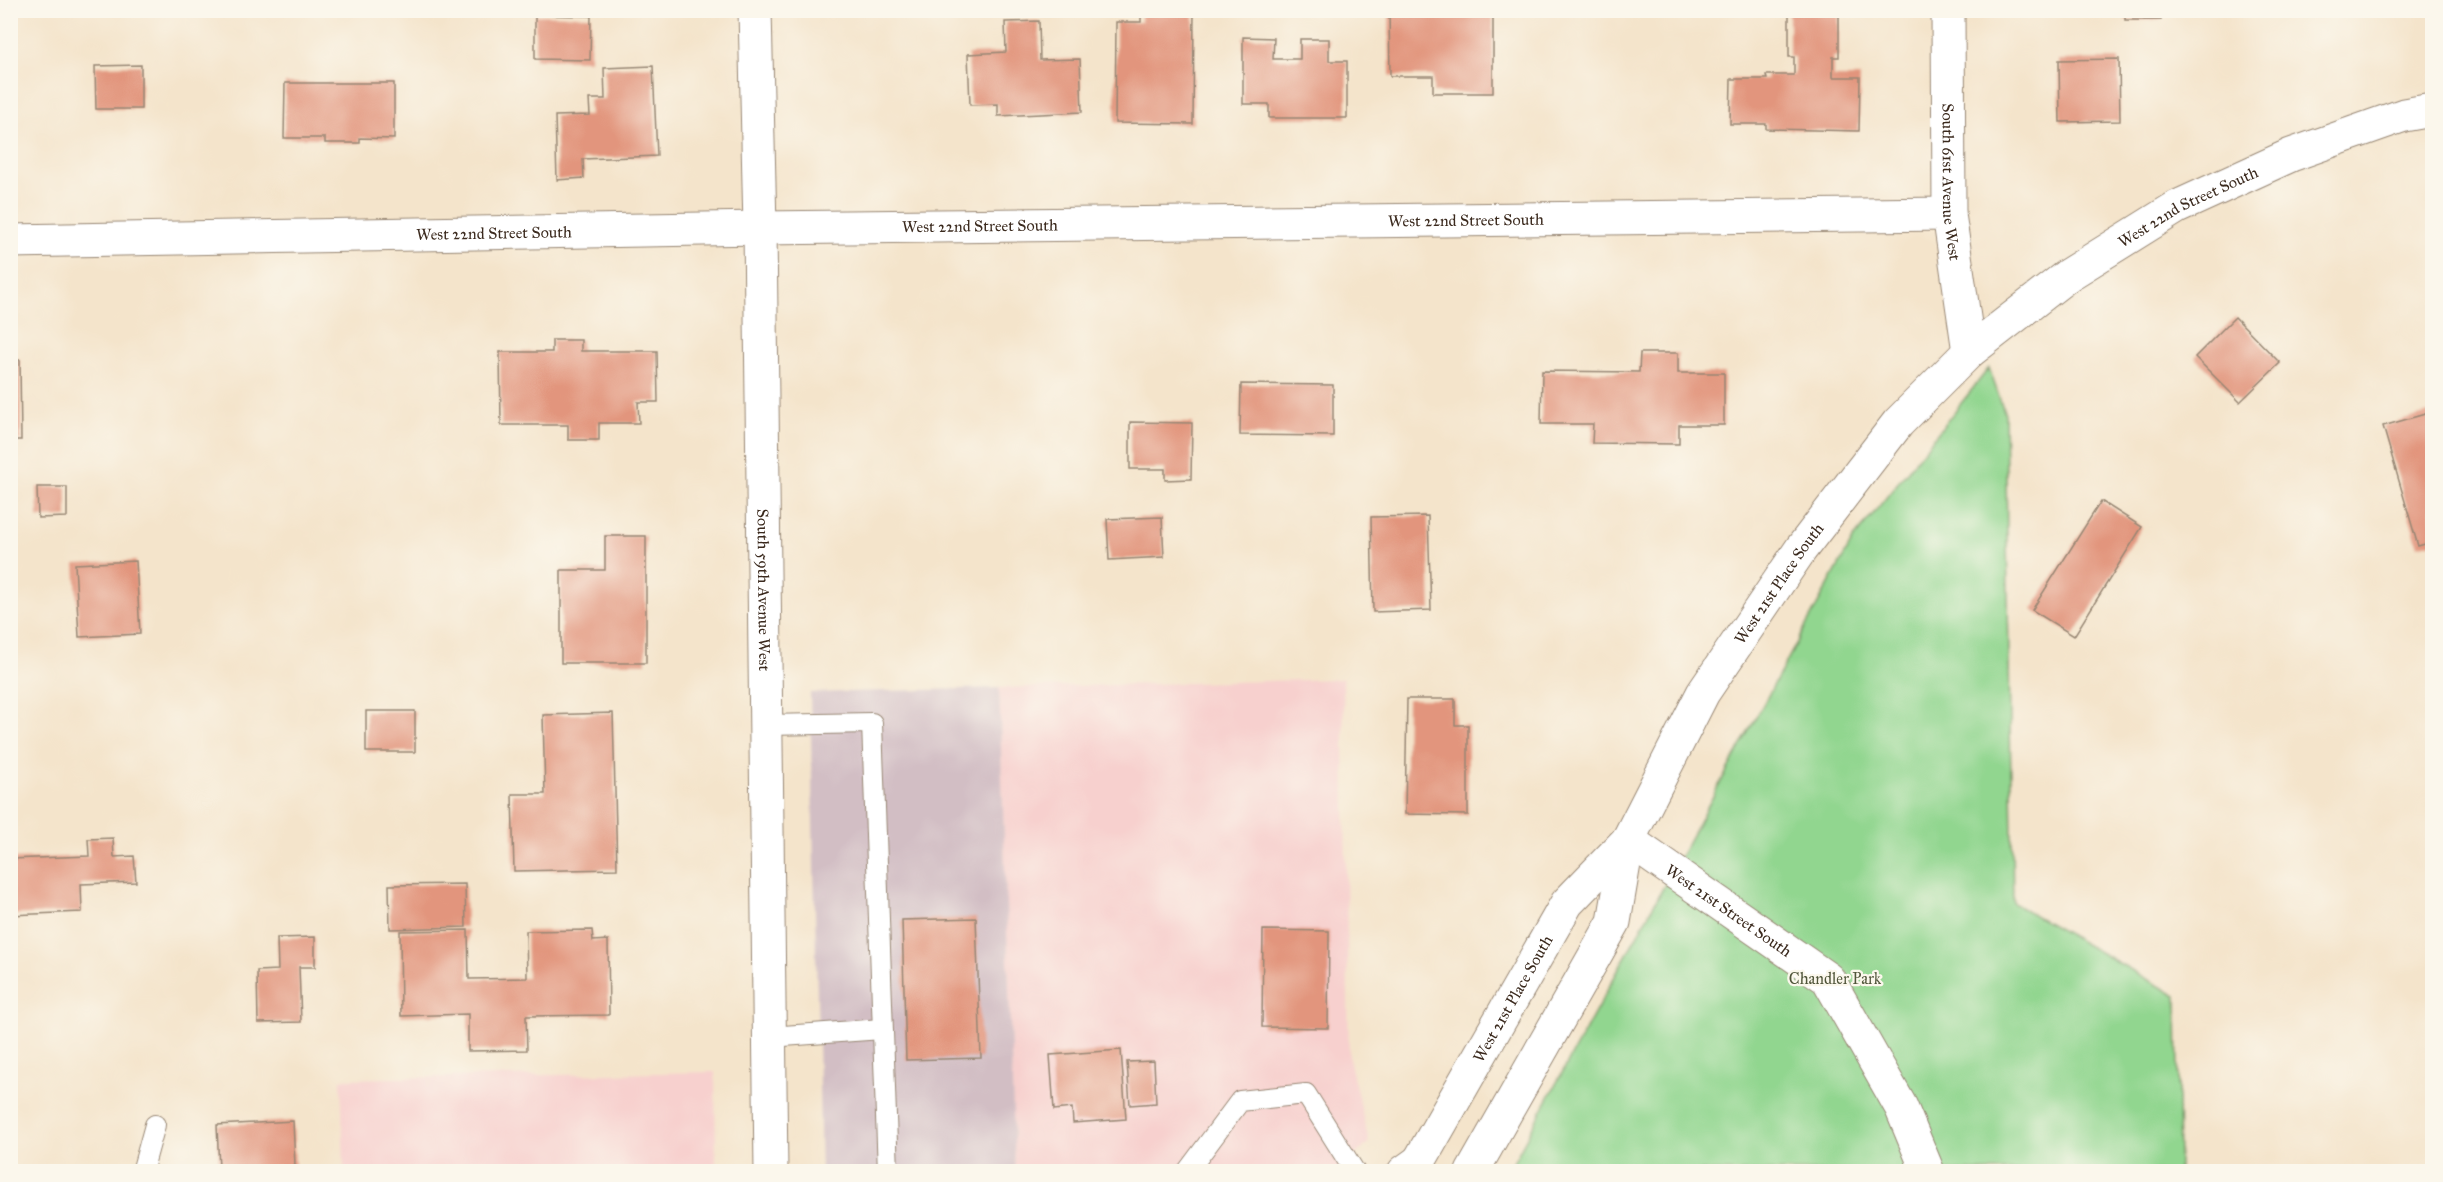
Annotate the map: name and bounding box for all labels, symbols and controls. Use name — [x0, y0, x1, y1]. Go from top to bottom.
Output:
street label: South 61st Avenue West — [1939, 103, 1965, 262]
street label: West 22nd Street South — [2114, 162, 2261, 251]
street label: West 22nd Street South — [1388, 209, 1544, 230]
street label: West 22nd Street South — [902, 215, 1058, 236]
street label: West 22nd Street South — [416, 222, 572, 243]
street label: South 59th Avenue West — [754, 509, 775, 671]
street label: West 21st Place South — [1730, 519, 1827, 647]
street label: West 21st Street South — [1662, 860, 1796, 961]
street label: West 21st Place South — [1469, 932, 1556, 1065]
park label: Chandler Park — [1789, 969, 1882, 988]

